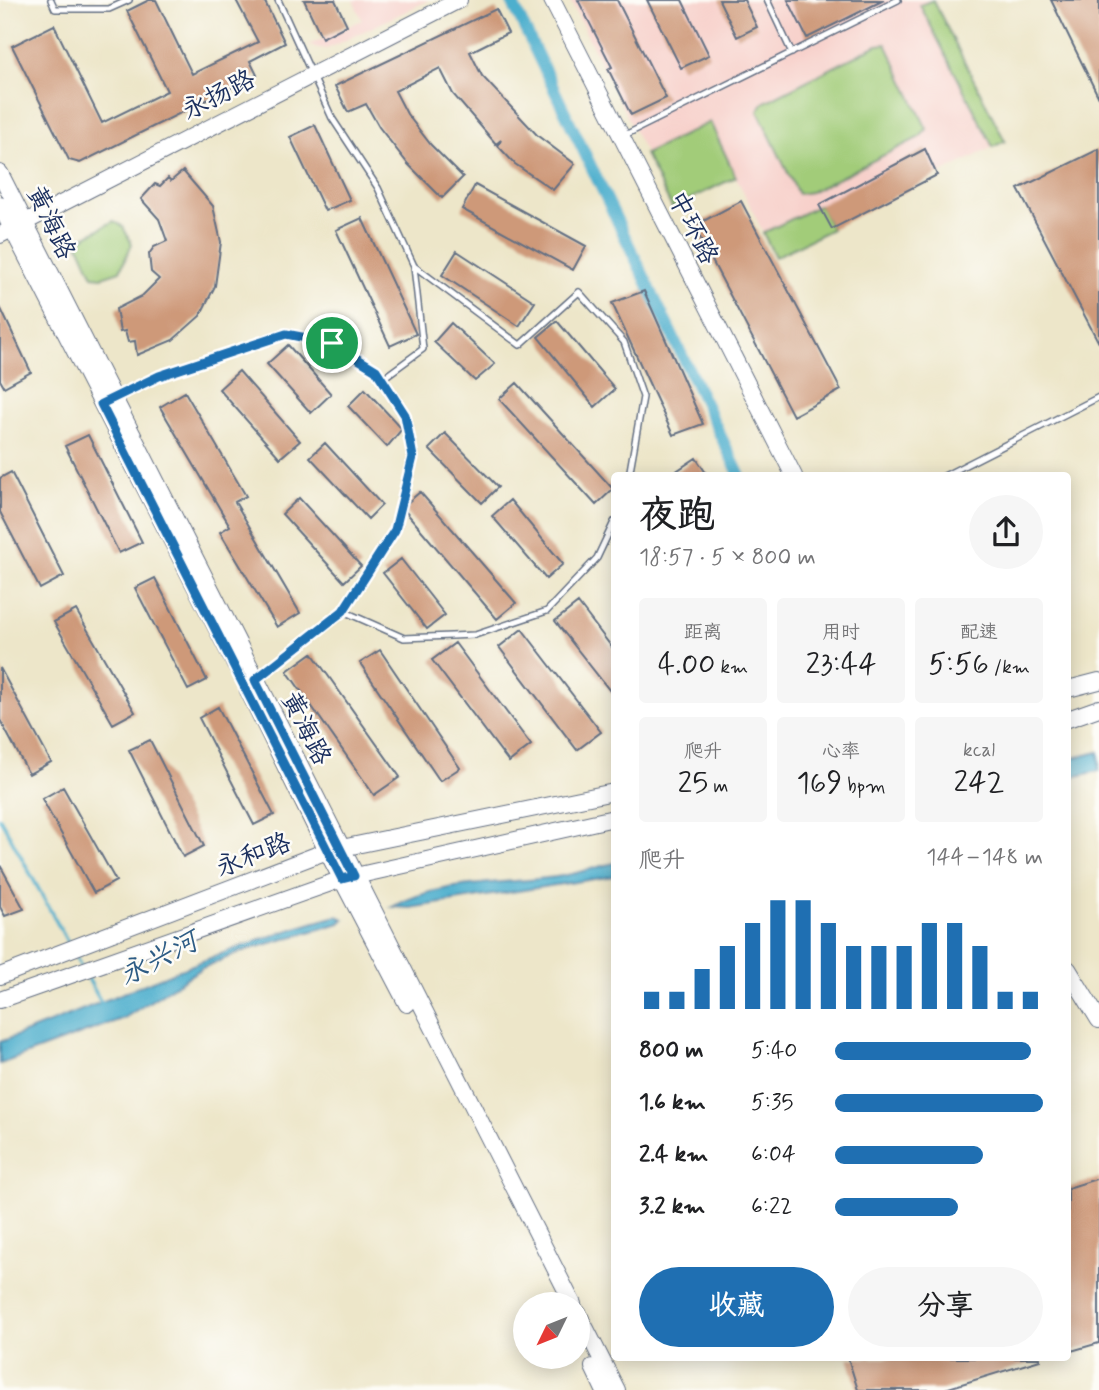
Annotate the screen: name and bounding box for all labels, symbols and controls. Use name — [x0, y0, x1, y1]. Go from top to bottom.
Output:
street label: 永扬路 — [176, 63, 261, 129]
street label: 黄海路 — [18, 180, 83, 265]
street label: 中环路 — [659, 185, 725, 270]
pin — [302, 313, 362, 373]
icon: arrive — [313, 324, 351, 362]
text: 夜跑 — [639, 492, 715, 541]
button: share — [969, 495, 1043, 569]
text: 18:57 · 5 × 800 m — [639, 543, 816, 573]
text: 距离 — [684, 620, 722, 645]
text: 用时 — [822, 620, 860, 645]
text: 配速 — [960, 620, 998, 645]
text: 4.00 — [658, 645, 715, 684]
text: 23:44 — [805, 645, 877, 684]
text: 5:56 — [928, 645, 989, 684]
text: km — [715, 655, 748, 680]
text: /km — [989, 655, 1030, 680]
street label: 黄海路 — [272, 686, 338, 771]
text: kcal — [963, 738, 995, 763]
text: 爬升 — [684, 739, 722, 764]
text: 心率 — [822, 739, 860, 764]
text: 242 — [954, 763, 1004, 802]
text: 25 — [678, 764, 708, 803]
text: 169 — [796, 764, 842, 803]
text: m — [708, 774, 728, 799]
text: bpm — [842, 774, 886, 799]
street label: 永和路 — [211, 826, 296, 886]
text: 144–148 m — [926, 843, 1043, 873]
text: 爬升 — [639, 846, 685, 876]
water label: 永兴河 — [113, 922, 209, 995]
text: 800 m — [639, 1036, 703, 1066]
text: 5:40 — [751, 1036, 797, 1066]
text: 1.6 km — [639, 1088, 706, 1118]
text: 5:35 — [751, 1088, 794, 1118]
text: 2.4 km — [639, 1140, 708, 1170]
text: 6:04 — [751, 1140, 796, 1170]
text: 3.2 km — [639, 1192, 705, 1222]
text: 6:22 — [751, 1192, 792, 1222]
button: 收藏 — [639, 1267, 834, 1347]
button: 分享 — [848, 1267, 1043, 1347]
north arrow — [513, 1292, 590, 1368]
map controls — [513, 1292, 590, 1369]

